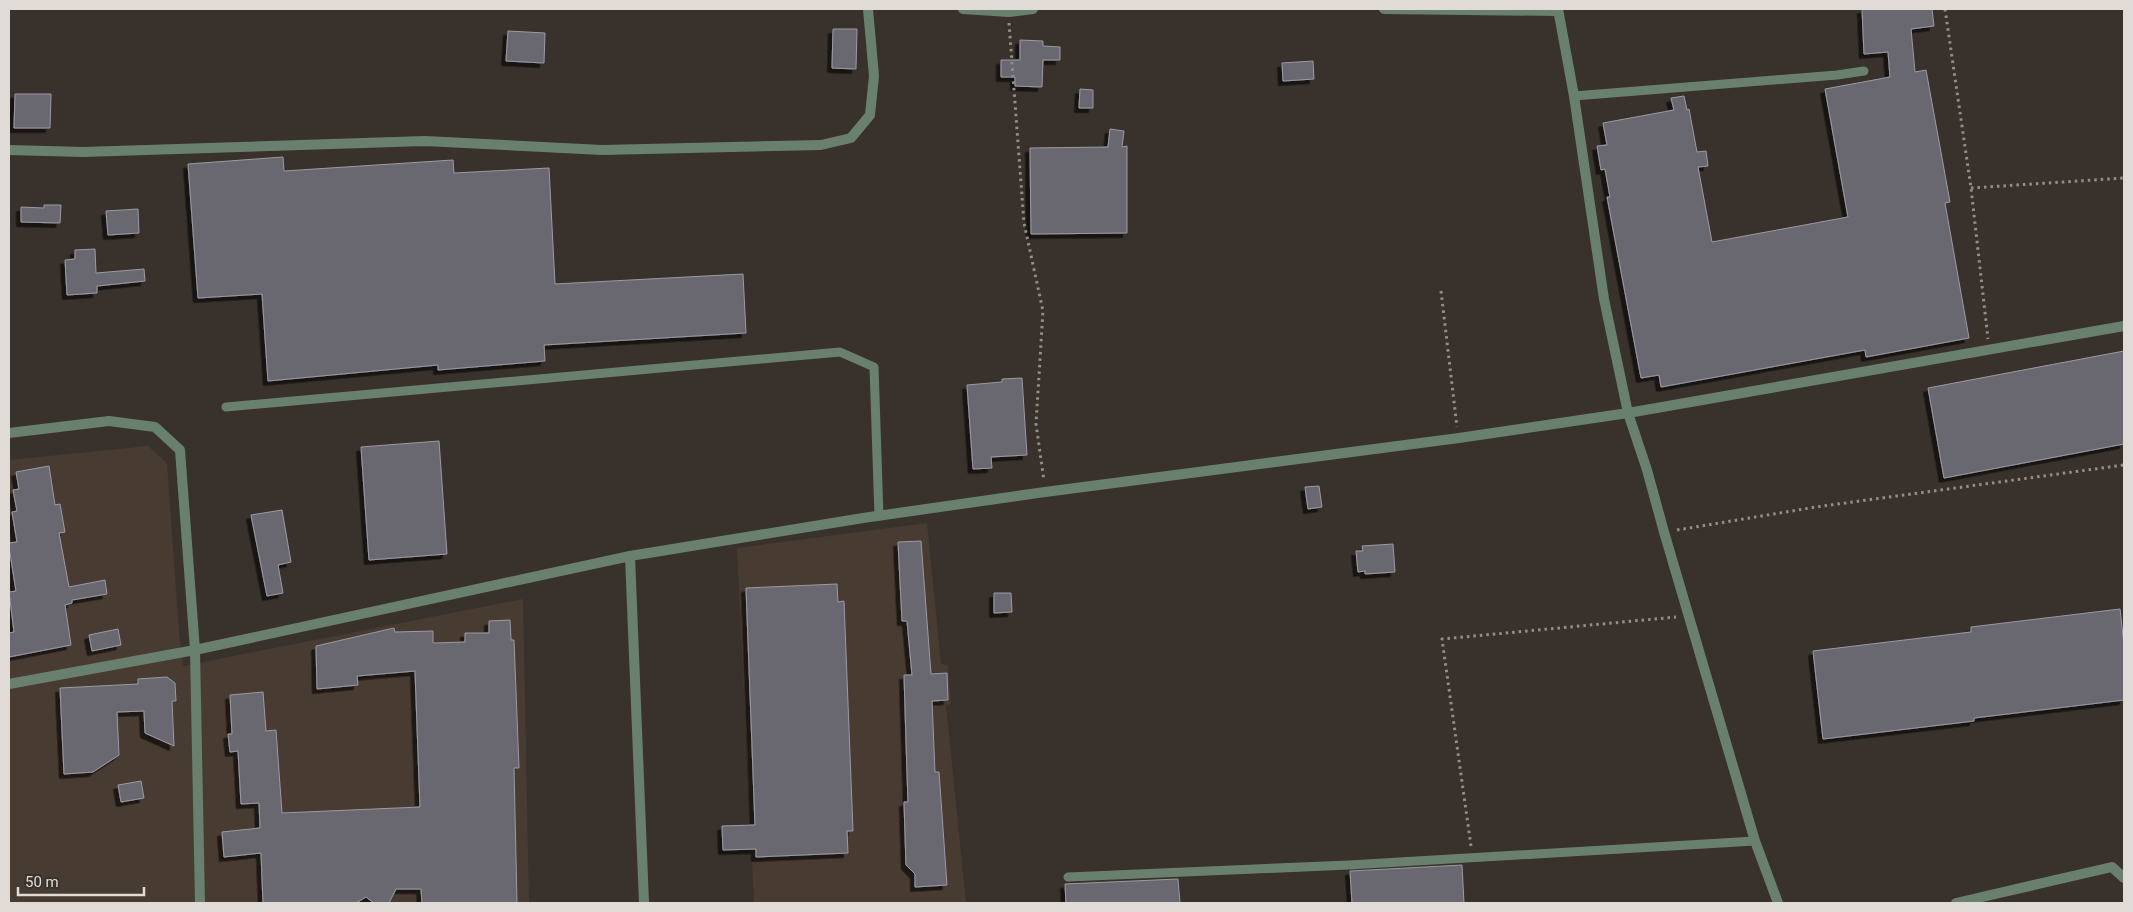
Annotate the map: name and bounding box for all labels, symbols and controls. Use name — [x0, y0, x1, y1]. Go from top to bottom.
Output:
scale bar — [18, 864, 144, 896]
text: 50 m — [25, 873, 59, 891]

